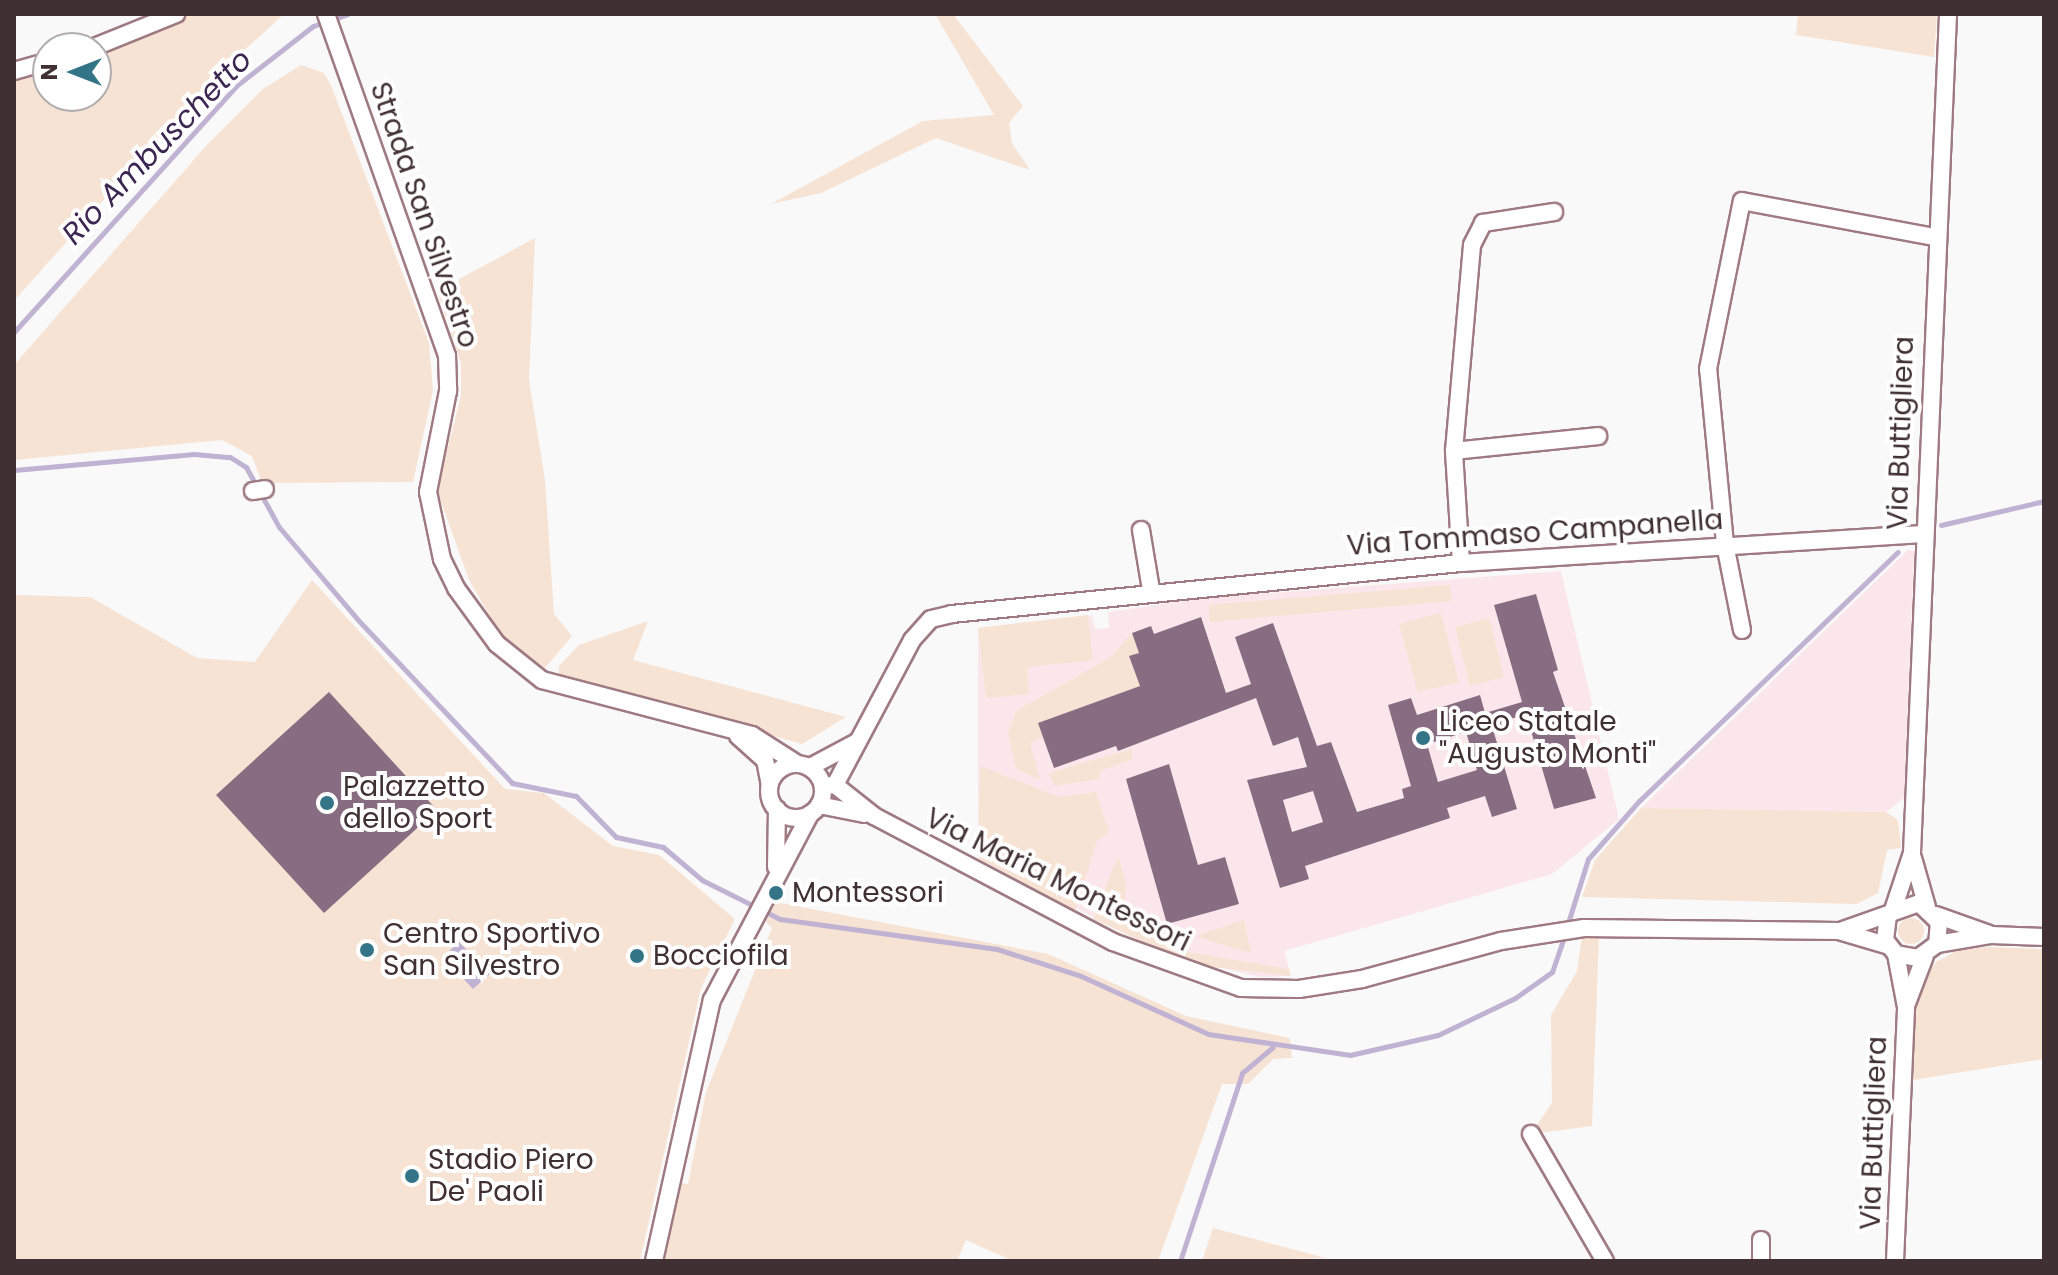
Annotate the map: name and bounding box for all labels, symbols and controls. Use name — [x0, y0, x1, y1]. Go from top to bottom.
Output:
north arrow — [32, 32, 112, 112]
water label: Rio Ambuschetto — [55, 42, 259, 252]
text: N — [34, 64, 65, 80]
street label: Strada San Silvestro — [363, 78, 485, 352]
street label: Via Buttigliera — [1881, 335, 1921, 531]
street label: Via Tommaso Campanella — [1346, 503, 1724, 563]
place label: Liceo Statale "Augusto Monti" — [1439, 705, 1656, 771]
marker: Liceo Statale "Augusto Monti" — [1414, 729, 1432, 747]
place label: Palazzetto dello Sport — [343, 770, 492, 836]
marker: Palazzetto dello Sport — [318, 794, 336, 812]
street label: Via Maria Montessori — [920, 801, 1196, 959]
place label: Montessori — [792, 876, 944, 910]
marker: Montessori — [767, 884, 785, 902]
place label: Centro Sportivo San Silvestro — [383, 917, 600, 983]
place label: Bocciofila — [653, 939, 789, 973]
marker: Centro Sportivo San Silvestro — [358, 941, 376, 959]
marker: Bocciofila — [628, 947, 646, 965]
street label: Via Buttigliera — [1854, 1035, 1894, 1231]
place label: Stadio Piero De' Paoli — [428, 1143, 594, 1209]
marker: Stadio Piero De' Paoli — [403, 1167, 421, 1185]

